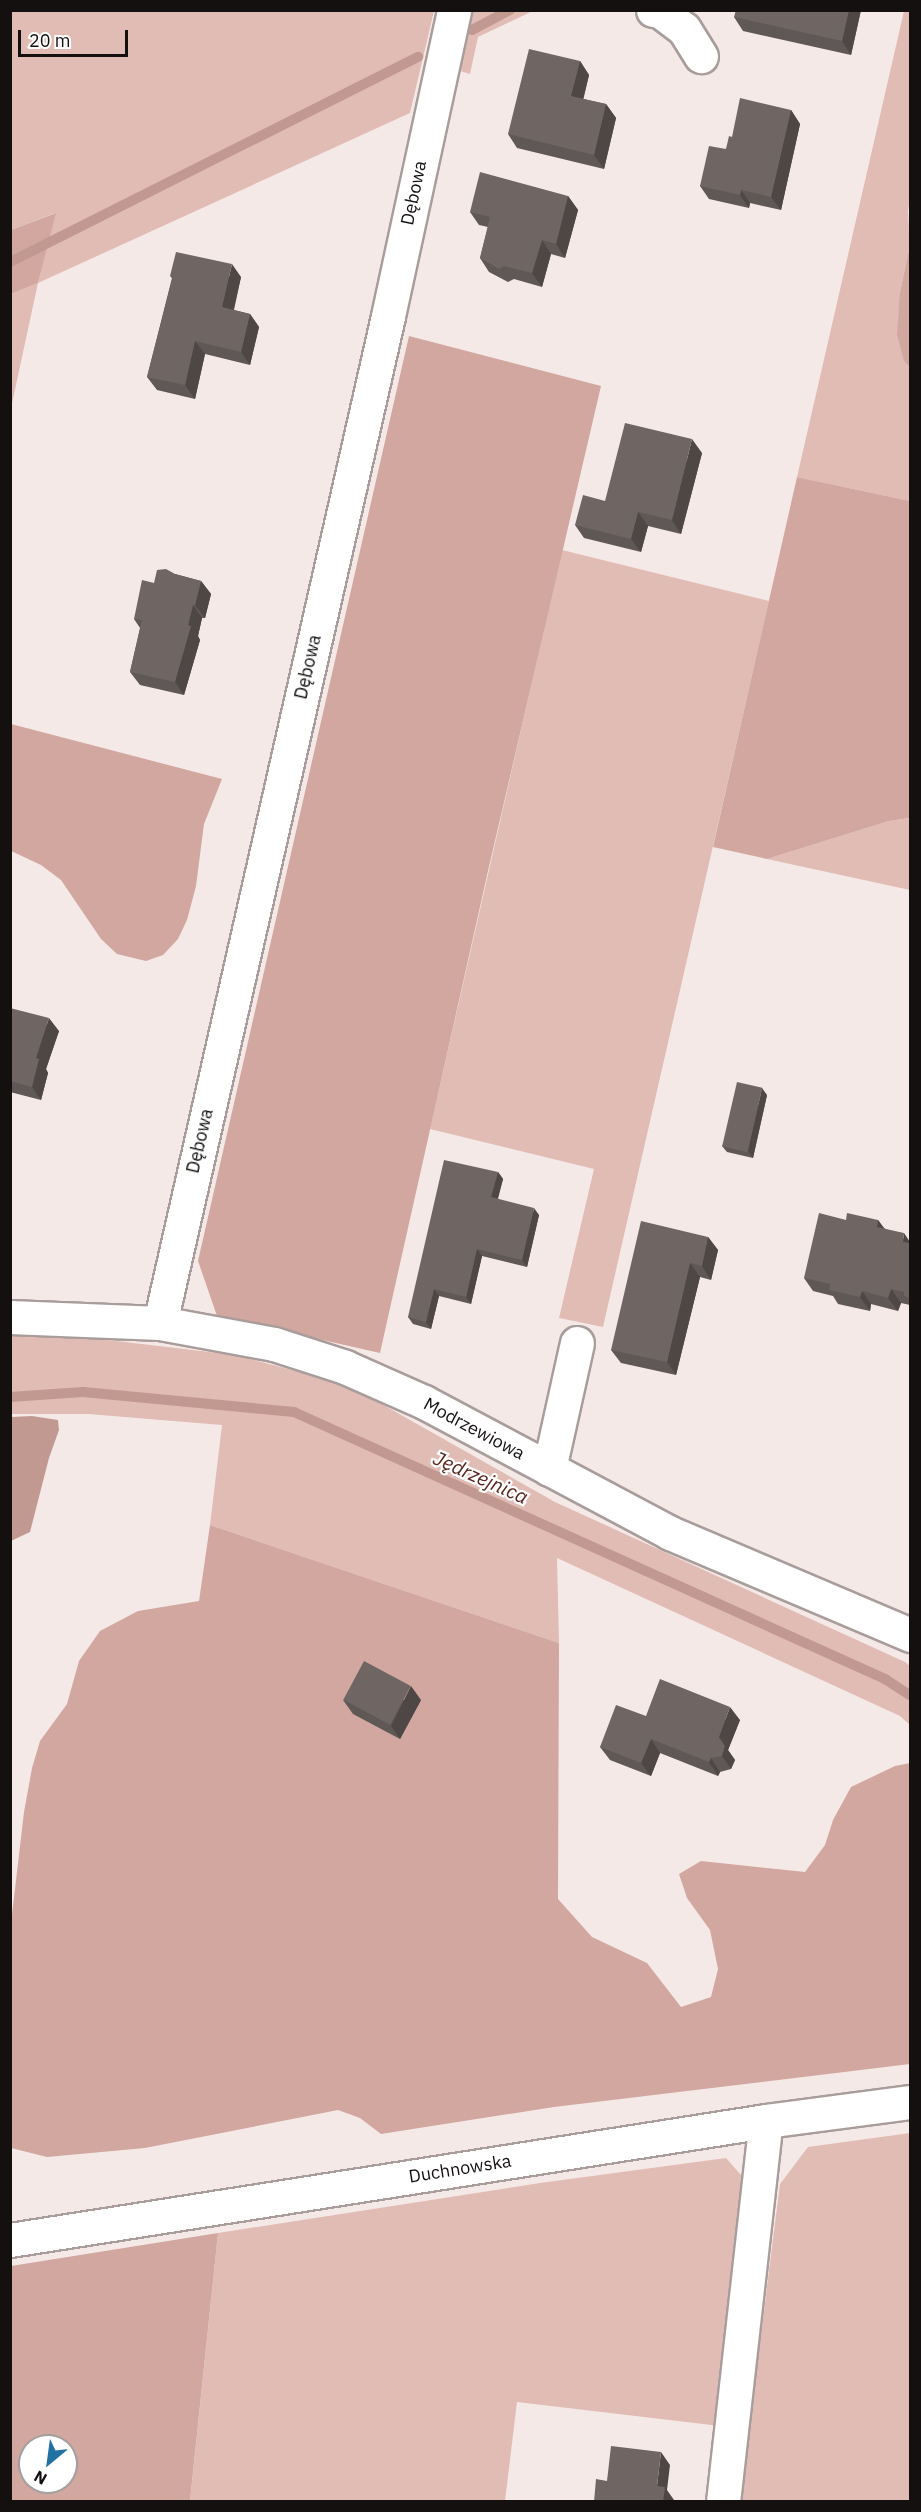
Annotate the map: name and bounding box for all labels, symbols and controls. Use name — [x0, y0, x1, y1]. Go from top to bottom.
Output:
scale bar — [21, 18, 130, 56]
text: 20 m — [29, 29, 71, 52]
street label: Dębowa — [397, 159, 431, 227]
street label: Dębowa — [290, 633, 326, 701]
street label: Dębowa — [182, 1107, 218, 1175]
street label: Modrzewiowa — [420, 1393, 528, 1465]
water label: Jędrzejnica — [430, 1445, 532, 1509]
street label: Duchnowska — [407, 2150, 513, 2188]
north arrow — [18, 2434, 78, 2494]
text: N — [30, 2466, 50, 2490]

